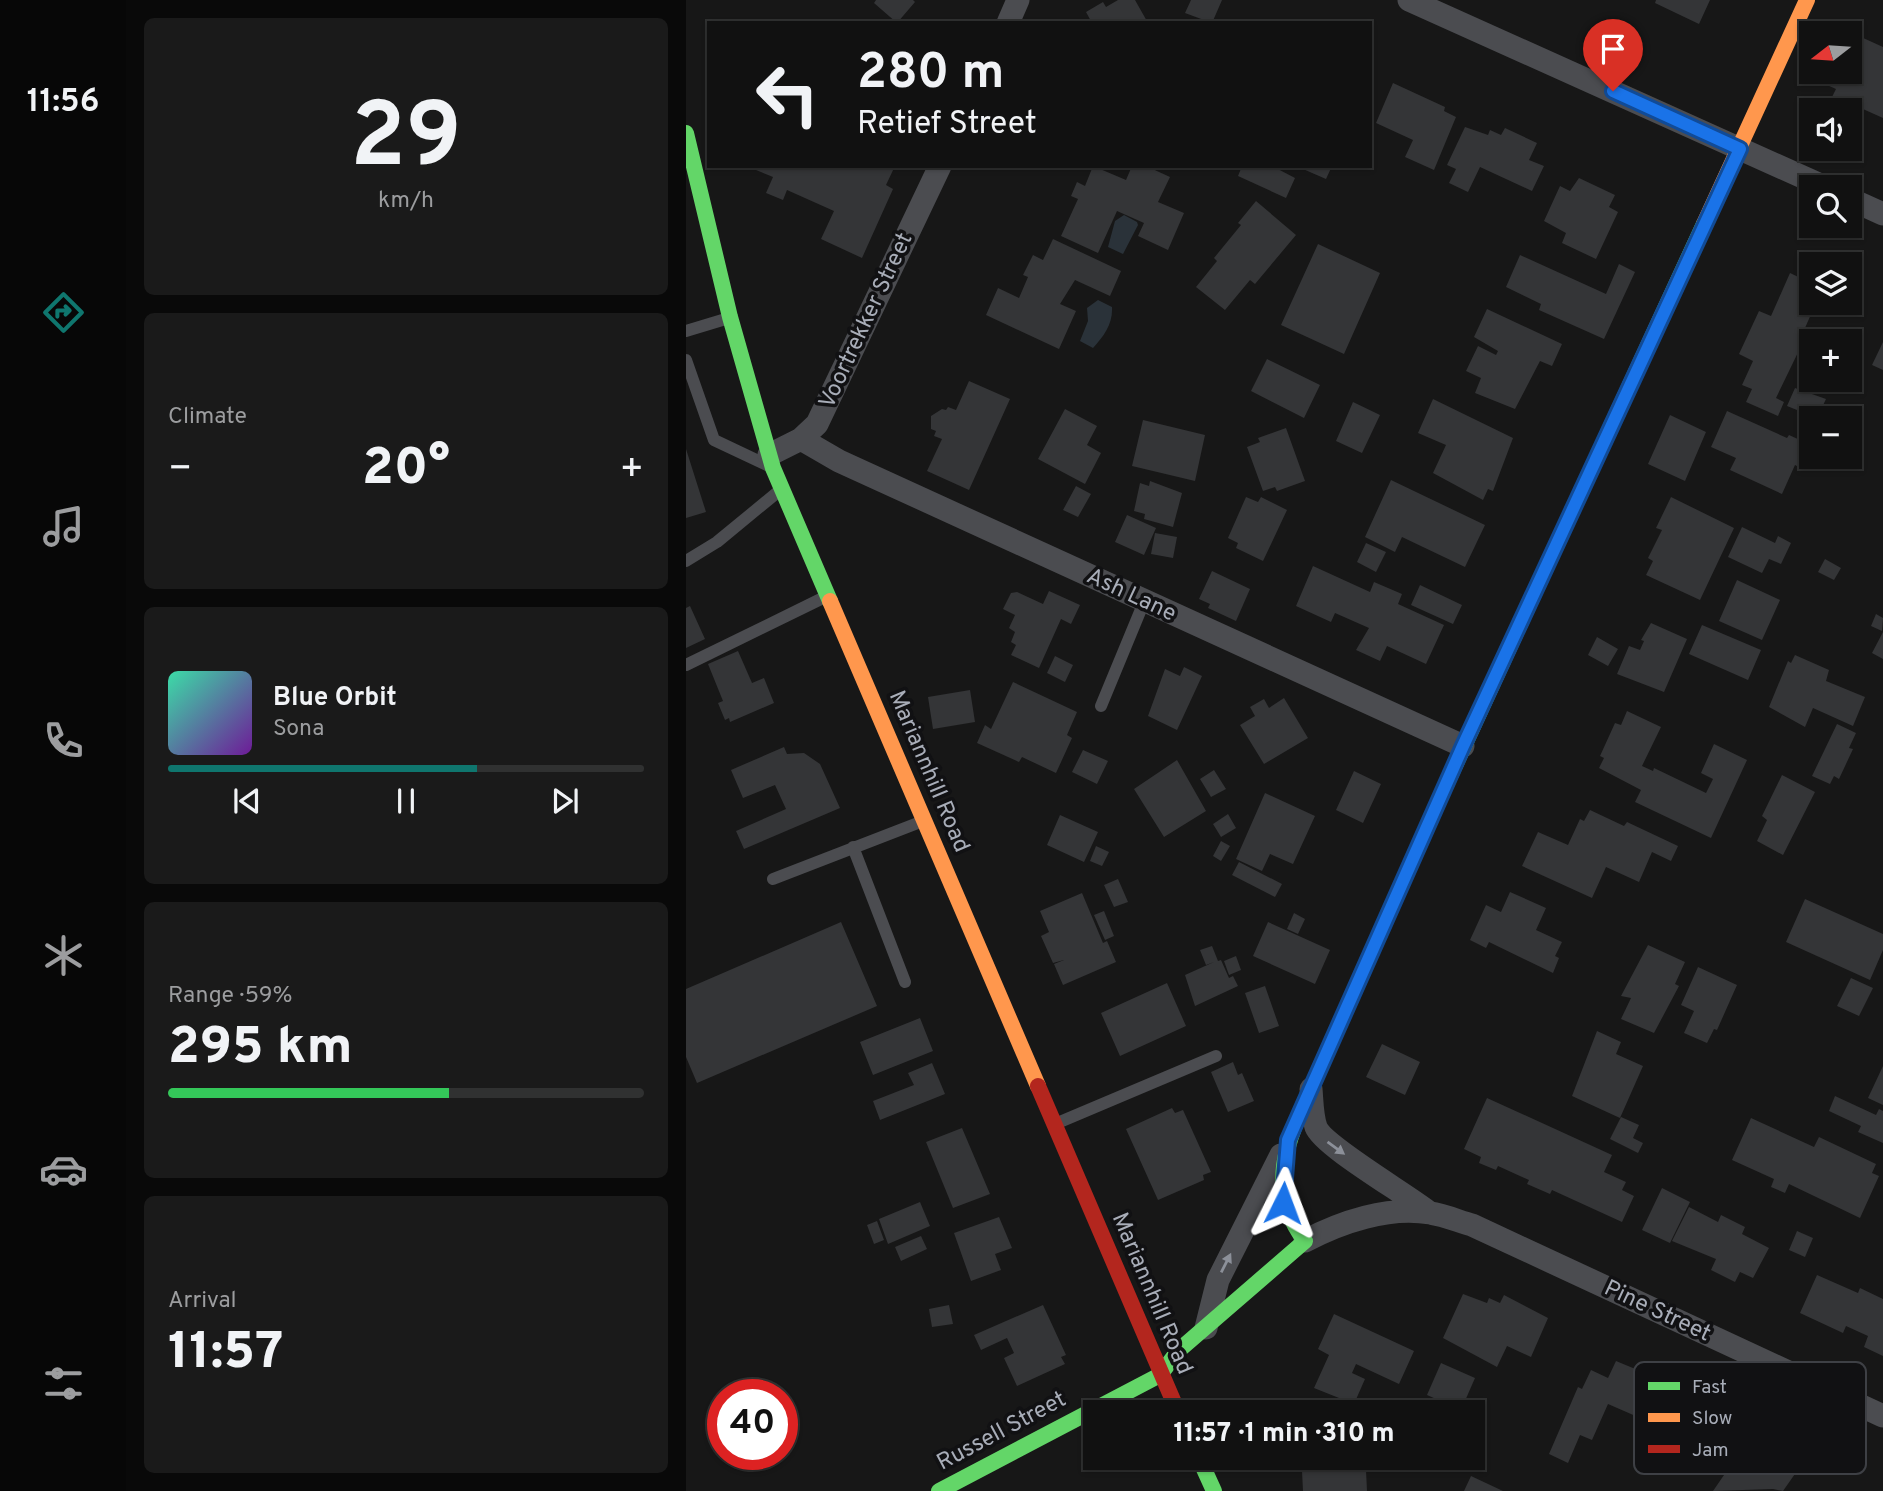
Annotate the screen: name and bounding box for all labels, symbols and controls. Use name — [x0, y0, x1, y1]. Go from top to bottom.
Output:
pin — [1583, 19, 1643, 91]
north arrow — [1799, 21, 1862, 84]
map controls — [1799, 21, 1862, 469]
icon: arrive — [1594, 30, 1632, 68]
text: 280 m — [857, 44, 1004, 106]
icon: left — [742, 49, 833, 140]
text: 11:56 — [27, 83, 99, 123]
text: 29 — [350, 84, 462, 199]
button: sound — [1799, 98, 1862, 161]
text: Retief Street — [857, 105, 1037, 145]
button: search — [1799, 175, 1862, 238]
text: km/h — [378, 187, 434, 216]
street label: Voortrekker Street — [814, 229, 920, 413]
button: layers — [1799, 252, 1862, 315]
icon: directions — [39, 288, 88, 337]
button: + — [1799, 329, 1862, 392]
text: Climate — [168, 403, 247, 432]
button: − — [1799, 406, 1862, 469]
text: 20° — [362, 437, 450, 503]
text: − — [168, 446, 193, 495]
text: + — [619, 446, 644, 495]
icon: music — [39, 502, 88, 551]
street label: Ash Lane — [1082, 563, 1180, 629]
text: Blue Orbit — [273, 682, 397, 715]
street label: Mariannhill Road — [881, 687, 975, 857]
text: Sona — [273, 715, 324, 744]
icon: phone — [39, 716, 88, 765]
icon: previous — [228, 782, 266, 820]
icon: pause — [387, 782, 425, 820]
icon: next — [546, 782, 584, 820]
icon: climate — [39, 931, 88, 980]
text: Range · 59% — [168, 982, 293, 1011]
text: 295 km — [168, 1016, 352, 1082]
one-way arrow — [1327, 1141, 1345, 1155]
icon: car — [39, 1145, 88, 1194]
position arrow — [1246, 1166, 1320, 1240]
street label: Mariannhill Road — [1104, 1209, 1198, 1379]
one-way arrow — [1221, 1253, 1232, 1273]
street label: Pine Street — [1599, 1275, 1715, 1349]
text: Arrival — [168, 1287, 237, 1316]
text: 11:57 — [168, 1321, 283, 1387]
icon: filters — [39, 1359, 88, 1408]
legend — [1634, 1362, 1866, 1474]
text: Fast — [1692, 1376, 1727, 1400]
speed limit sign: 40 — [707, 1379, 798, 1470]
street label: Russell Street — [932, 1386, 1072, 1478]
text: Slow — [1692, 1407, 1732, 1431]
text: 11:57 · 1 min · 310 m — [1173, 1418, 1395, 1451]
text: Jam — [1692, 1439, 1729, 1463]

